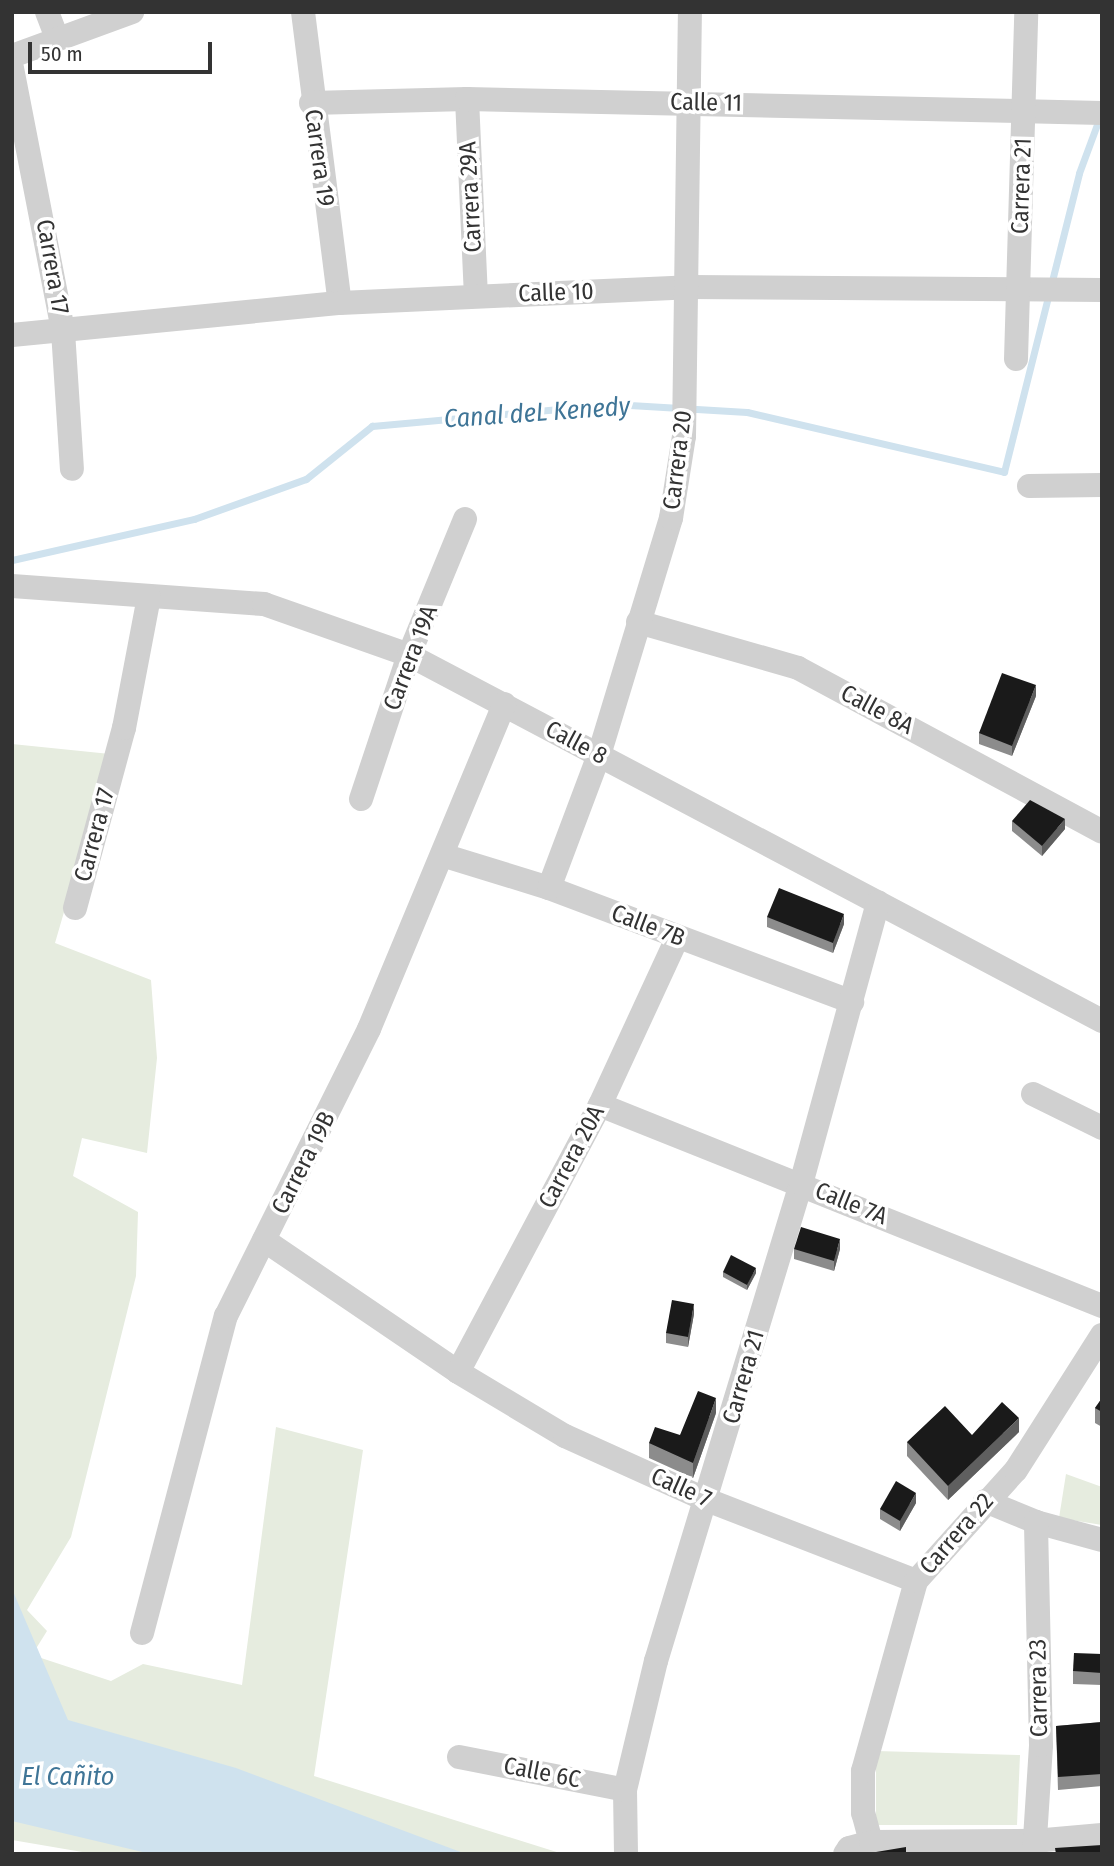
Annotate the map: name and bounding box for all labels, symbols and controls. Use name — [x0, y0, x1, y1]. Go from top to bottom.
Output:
scale bar — [32, 28, 215, 72]
text: 50 m — [41, 41, 83, 67]
street label: Calle 11 — [670, 88, 742, 118]
street label: Carrera 19 — [298, 108, 340, 208]
street label: Carrera 21 — [1006, 137, 1038, 235]
street label: Carrera 29A — [454, 141, 488, 253]
street label: Carrera 17 — [30, 217, 74, 317]
street label: Calle 10 — [518, 277, 594, 309]
water label: Canal deL Kenedy — [443, 391, 631, 435]
street label: Carrera 20 — [658, 409, 698, 511]
street label: Carrera 19A — [378, 601, 444, 715]
street label: Calle 8A — [836, 679, 918, 741]
street label: Calle 8 — [540, 715, 612, 771]
street label: Carrera 17 — [69, 785, 121, 885]
street label: Calle 7B — [607, 899, 689, 953]
street label: Carrera 20A — [533, 1101, 611, 1213]
street label: Carrera 19B — [266, 1107, 342, 1219]
street label: Calle 7A — [811, 1177, 891, 1231]
street label: Carrera 21 — [717, 1327, 771, 1427]
street label: Calle 7 — [646, 1462, 716, 1514]
street label: Carrera 22 — [914, 1488, 1000, 1580]
street label: Carrera 23 — [1024, 1639, 1054, 1737]
street label: Calle 6C — [501, 1751, 583, 1795]
water label: El Cañito — [22, 1761, 114, 1793]

